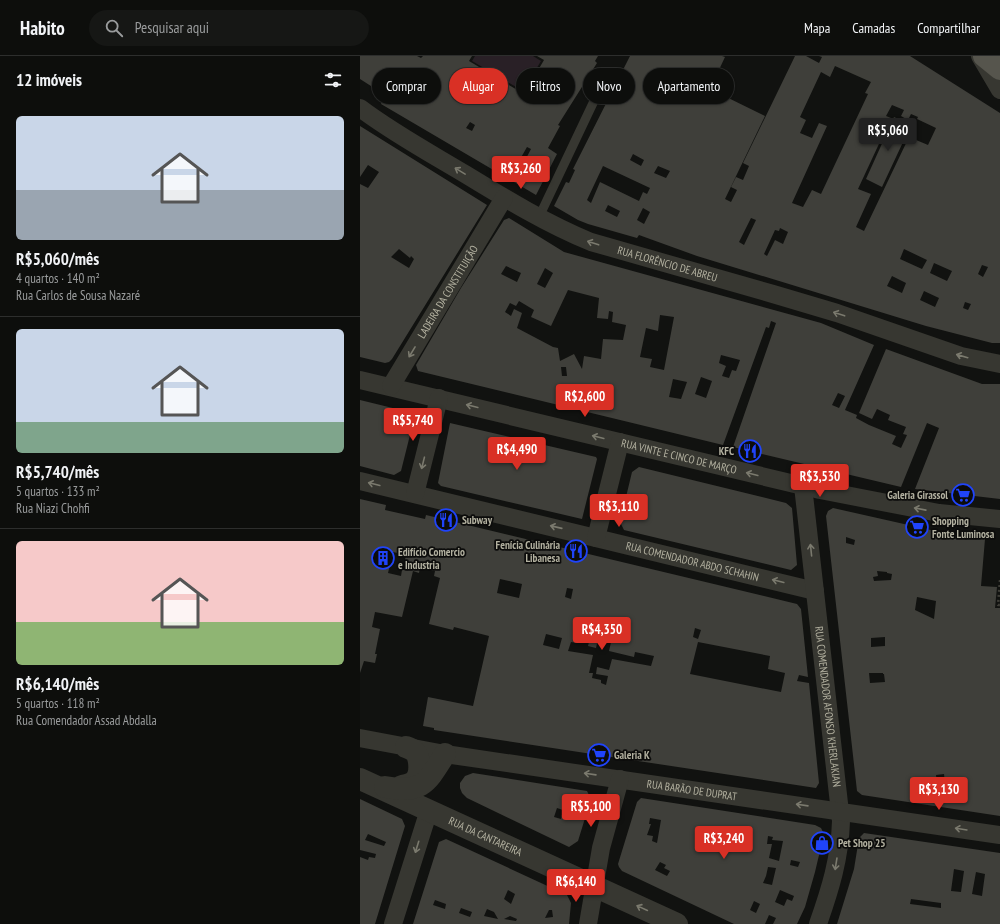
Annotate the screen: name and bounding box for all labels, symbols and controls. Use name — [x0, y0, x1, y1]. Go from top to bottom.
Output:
search box — [89, 10, 369, 46]
text: Habito — [20, 16, 65, 40]
icon: search — [103, 17, 125, 39]
text: Pesquisar aqui — [135, 18, 209, 37]
text: Mapa — [804, 19, 830, 37]
text: Camadas — [852, 19, 895, 37]
text: Compartilhar — [917, 19, 980, 37]
chip: Comprar — [372, 68, 441, 104]
chip: Alugar — [449, 68, 508, 104]
chip: Filtros — [516, 68, 575, 104]
chip: Novo — [583, 68, 635, 104]
chip: Apartamento — [643, 68, 734, 104]
text: 12 imóveis — [16, 69, 82, 91]
icon: filters — [322, 69, 344, 91]
pin: R$5,060 — [851, 118, 925, 152]
text: R$5,060 — [868, 122, 908, 139]
icon: home — [144, 142, 216, 214]
pin: R$3,260 — [484, 156, 558, 190]
text: R$3,260 — [501, 160, 541, 177]
one-way arrow — [454, 167, 466, 175]
one-way arrow — [587, 238, 599, 246]
street label: LADEIRA DA CONSTITUIÇÃO — [414, 243, 481, 341]
street label: RUA FLORÊNCIO DE ABREU — [616, 243, 719, 285]
text: R$5,060/mês — [16, 248, 99, 270]
text: 4 quartos · 140 m² — [16, 270, 100, 287]
text: Rua Carlos de Sousa Nazaré — [16, 287, 140, 304]
one-way arrow — [833, 310, 846, 317]
one-way arrow — [408, 346, 416, 357]
one-way arrow — [956, 352, 969, 359]
icon: home — [144, 355, 216, 427]
pin: R$2,600 — [548, 384, 622, 418]
text: R$2,600 — [565, 388, 605, 405]
one-way arrow — [466, 402, 479, 409]
pin: R$5,740 — [376, 408, 450, 442]
text: R$5,740 — [393, 412, 433, 429]
one-way arrow — [592, 432, 605, 440]
street label: RUA VINTE E CINCO DE MARÇO — [620, 436, 738, 477]
pin: R$4,490 — [480, 437, 554, 471]
restaurant icon: KFC — [737, 438, 763, 464]
text: R$4,490 — [497, 441, 537, 458]
place label: KFC — [719, 444, 734, 458]
one-way arrow — [419, 456, 426, 469]
text: R$5,740/mês — [16, 461, 99, 483]
pin: R$3,530 — [783, 464, 857, 498]
text: R$3,530 — [800, 468, 840, 485]
one-way arrow — [746, 469, 759, 477]
one-way arrow — [368, 480, 381, 487]
supermarket icon: Galeria Girassol — [950, 482, 976, 508]
text: 5 quartos · 133 m² — [16, 483, 100, 500]
place label: Galeria Girassol — [887, 488, 948, 502]
pin: R$3,110 — [582, 494, 656, 528]
text: R$3,110 — [599, 498, 639, 515]
text: Rua Niazi Chohfi — [16, 500, 90, 517]
one-way arrow — [914, 505, 927, 513]
restaurant icon: Subway — [433, 507, 459, 533]
place label: Subway — [462, 513, 493, 527]
supermarket icon: Shopping Fonte Luminosa — [904, 514, 930, 540]
place label: Shopping Fonte Luminosa — [932, 514, 995, 541]
one-way arrow — [550, 523, 563, 531]
place label: Fenícia Culinária Libanesa — [496, 538, 560, 565]
restaurant icon: Fenícia Culinária Libanesa — [563, 538, 589, 564]
street label: RUA COMENDADOR ABDO SCHAHIN — [624, 539, 760, 584]
one-way arrow — [807, 544, 815, 557]
building icon: Edifício Comercio e Industria — [370, 545, 396, 571]
place label: Edifício Comercio e Industria — [398, 545, 465, 572]
icon: home — [144, 567, 216, 639]
one-way arrow — [771, 577, 784, 585]
pin: R$4,350 — [565, 617, 639, 651]
text: R$4,350 — [582, 621, 622, 638]
street label: RUA COMENDADOR AFONSO KHERLAKIAN — [812, 625, 844, 788]
text: R$6,140/mês — [16, 673, 99, 695]
text: 5 quartos · 118 m² — [16, 695, 100, 712]
text: Rua Comendador Assad Abdalla — [16, 712, 157, 729]
supermarket icon: Galeria K — [586, 742, 612, 768]
place label: Galeria K — [614, 748, 650, 762]
one-way arrow — [584, 770, 597, 778]
street label: RUA BARÃO DE DUPRAT — [646, 777, 738, 804]
pin: R$3,130 — [902, 777, 976, 811]
text: R$3,130 — [919, 781, 959, 798]
pin: R$5,100 — [554, 794, 628, 828]
text: R$5,100 — [571, 798, 611, 815]
one-way arrow — [796, 801, 809, 809]
street label: RUA DA CANTAREIRA — [447, 814, 525, 860]
one-way arrow — [955, 825, 968, 833]
pin: R$3,240 — [687, 826, 761, 860]
text: R$3,240 — [704, 830, 744, 847]
shop icon: Pet Shop 25 — [809, 830, 835, 856]
place label: Pet Shop 25 — [838, 836, 885, 850]
one-way arrow — [413, 840, 420, 853]
one-way arrow — [832, 857, 840, 870]
pin: R$6,140 — [539, 869, 613, 903]
text: R$6,140 — [556, 873, 596, 890]
one-way arrow — [636, 904, 648, 911]

